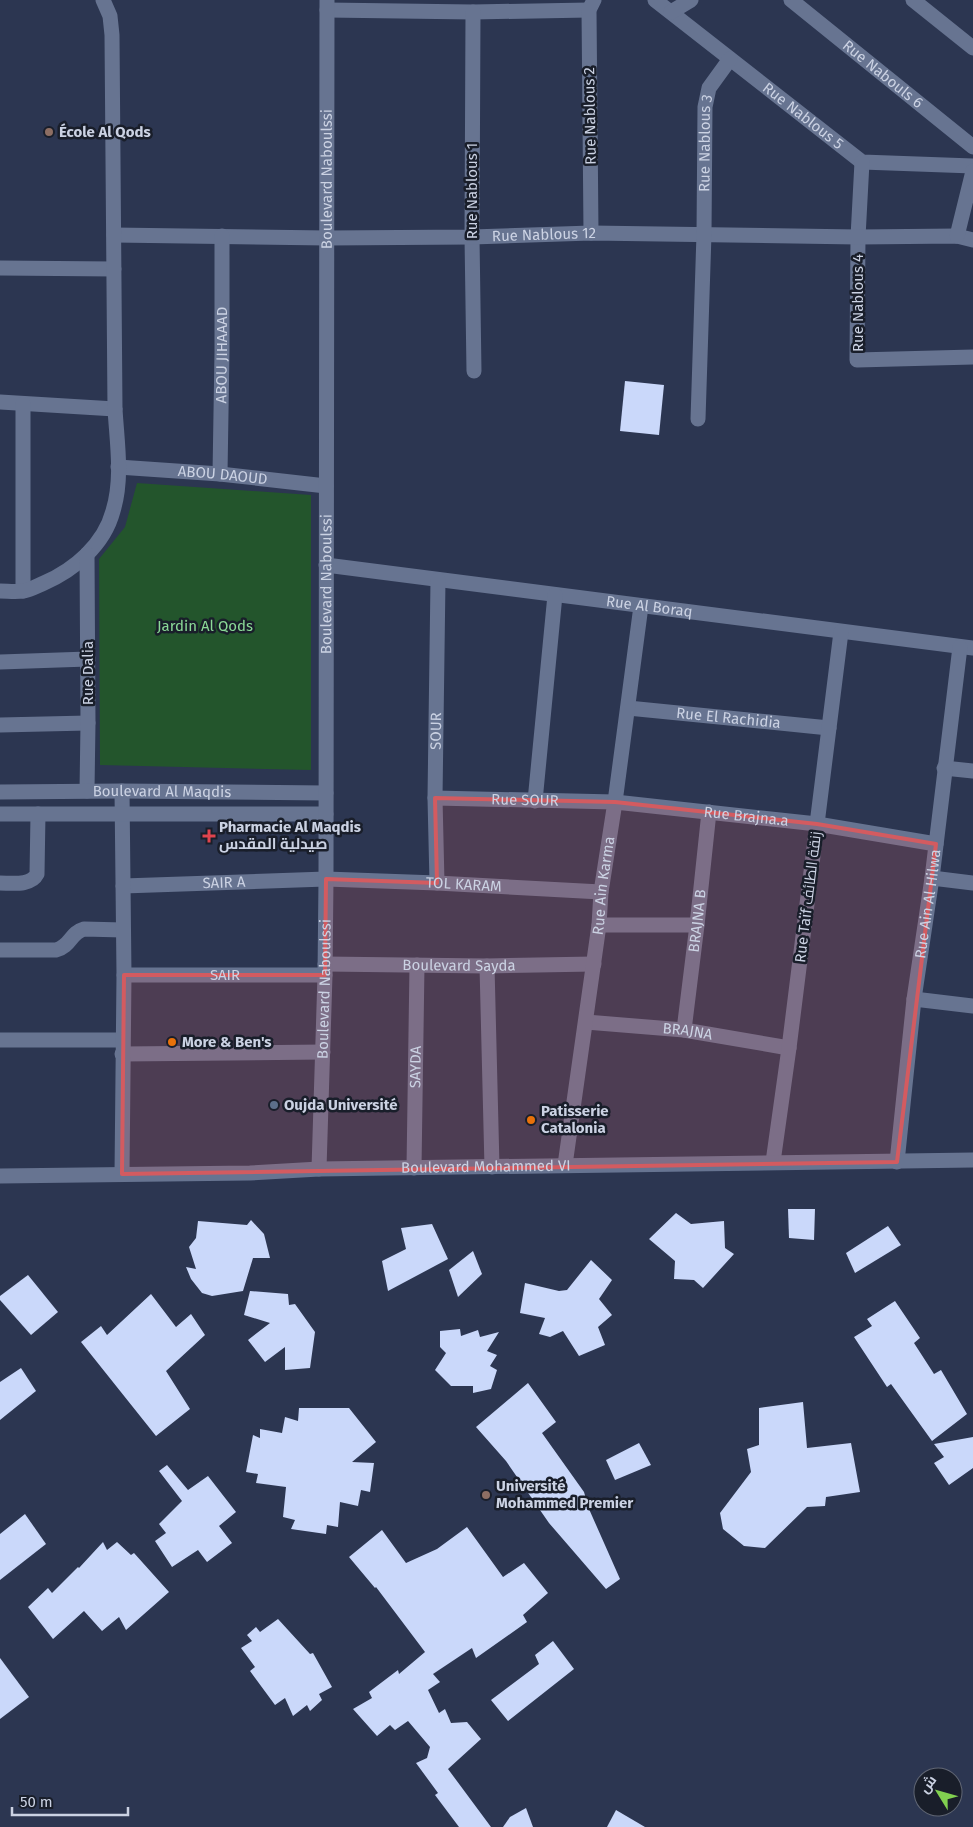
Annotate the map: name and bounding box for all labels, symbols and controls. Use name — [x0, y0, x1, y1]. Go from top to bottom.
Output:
street label: Rue Nabouls 6 — [839, 36, 927, 112]
street label: Rue Nablous 2 — [580, 67, 600, 165]
street label: Rue Nablous 5 — [759, 79, 847, 153]
street label: Rue Nablous 3 — [695, 93, 716, 192]
street label: Boulevard Naboulssi — [318, 109, 336, 249]
place label: École Al Qods — [59, 123, 151, 141]
marker: École Al Qods — [43, 126, 55, 138]
street label: Rue Nablous 1 — [463, 143, 481, 239]
street label: Rue Nablous 12 — [492, 224, 596, 245]
street label: Rue Nablous 4 — [849, 254, 867, 352]
street label: ABOU JIHAAAD — [212, 307, 231, 404]
street label: ABOU DAOUD — [177, 462, 268, 488]
street label: Boulevard Naboulssi — [317, 514, 335, 654]
street label: Rue Al Boraq — [605, 592, 694, 621]
park label: Jardin Al Qods — [157, 617, 253, 635]
street label: Rue Dalia — [79, 641, 97, 705]
street label: Rue El Rachidia — [675, 704, 782, 732]
street label: SOUR — [427, 712, 445, 750]
street label: Boulevard Al Maqdis — [93, 782, 231, 801]
street label: Rue SOUR — [491, 790, 559, 810]
street label: Rue Brajna.a — [703, 803, 790, 830]
place label: Pharmacie Al Maqdis صيدلية المقدس — [219, 818, 361, 853]
marker: Pharmacie Al Maqdis صيدلية المقدس — [203, 830, 215, 842]
street label: Rue Taïf زنقة الطائف — [791, 830, 825, 964]
street label: Rue Ain Karma — [589, 835, 619, 936]
street label: Rue Ain Al Hilwa — [911, 848, 944, 960]
street label: SAIR A — [202, 873, 246, 892]
street label: TOL KARAM — [426, 874, 502, 896]
street label: BRAJNA B — [685, 888, 710, 953]
street label: Boulevard Naboulssi — [313, 919, 335, 1059]
street label: Boulevard Sayda — [402, 956, 516, 975]
street label: SAIR — [210, 966, 240, 984]
street label: BRAJNA — [662, 1019, 714, 1044]
place label: More & Ben's — [182, 1033, 272, 1051]
marker: More & Ben's — [166, 1036, 178, 1048]
street label: SAYDA — [406, 1045, 425, 1088]
place label: Oujda Université — [284, 1096, 398, 1114]
marker: Oujda Université — [268, 1099, 280, 1111]
place label: Patisserie Catalonia — [541, 1102, 609, 1137]
marker: Patisserie Catalonia — [525, 1114, 537, 1126]
street label: Boulevard Mohammed VI — [401, 1157, 571, 1177]
place label: Université Mohammed Premier — [496, 1477, 634, 1512]
marker: Université Mohammed Premier — [480, 1489, 492, 1501]
north arrow — [913, 1767, 963, 1817]
text: ش — [916, 1772, 940, 1797]
scale bar — [12, 1784, 129, 1816]
text: 50 m — [20, 1793, 53, 1811]

